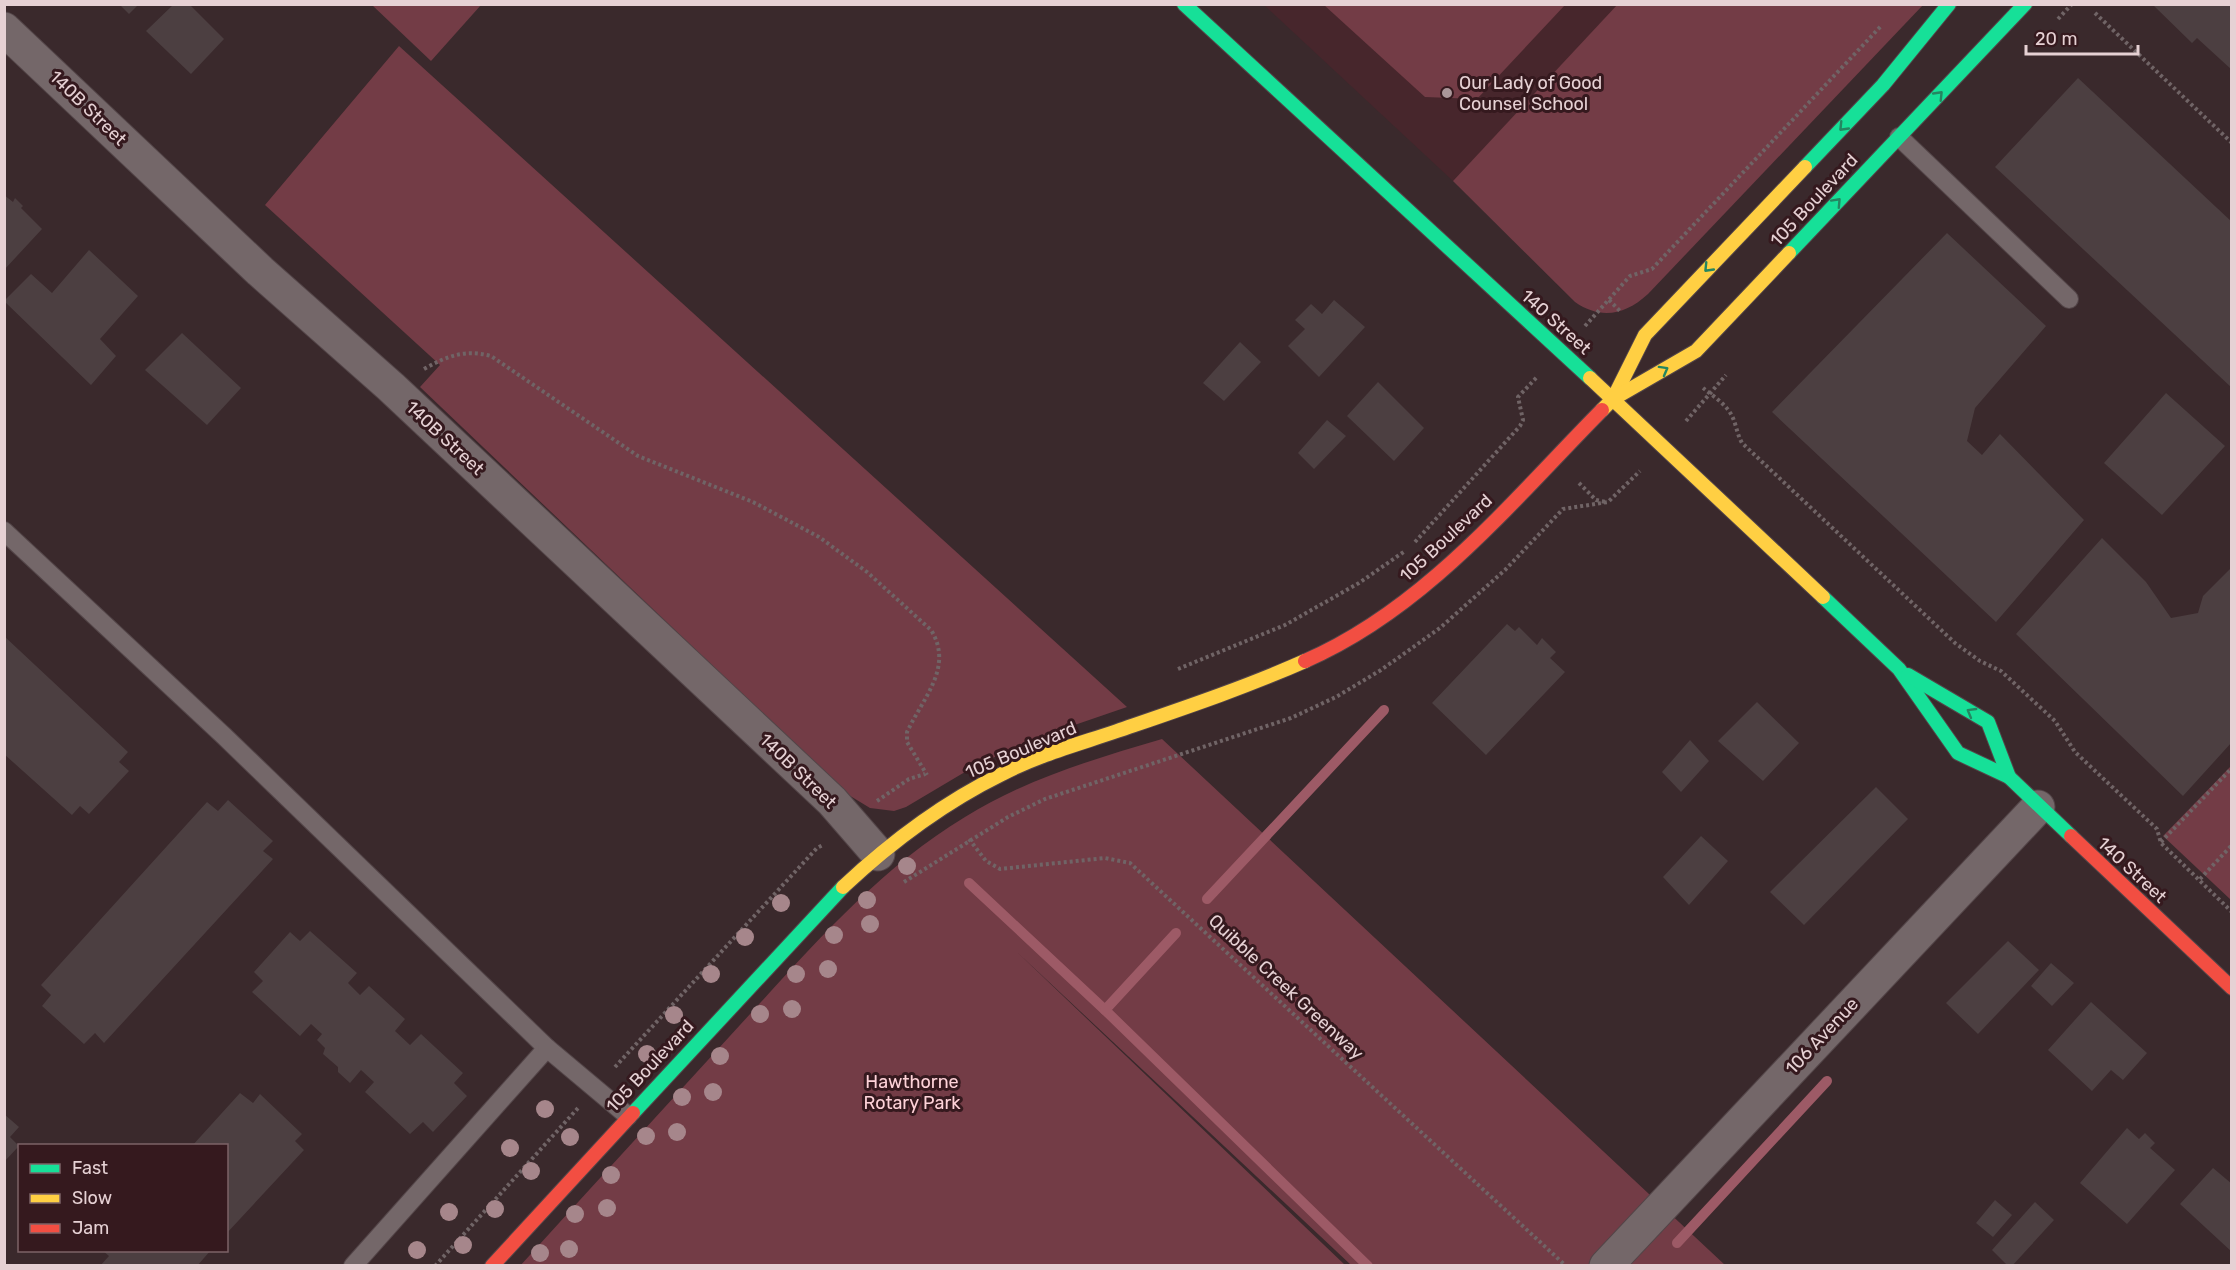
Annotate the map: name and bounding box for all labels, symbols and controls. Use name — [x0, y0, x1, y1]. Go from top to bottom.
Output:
scale bar — [2026, 18, 2138, 56]
text: 20 m — [2035, 28, 2077, 50]
street label: 140B Street — [45, 66, 131, 150]
place label: Our Lady of Good Counsel School — [1459, 72, 1602, 115]
marker: Our Lady of Good Counsel School — [1440, 86, 1454, 100]
one-way arrow — [1932, 91, 1943, 101]
one-way arrow — [1839, 120, 1850, 131]
street label: 105 Boulevard — [1766, 149, 1862, 251]
one-way arrow — [1830, 198, 1841, 208]
one-way arrow — [1704, 262, 1715, 272]
street label: 140 Street — [1516, 285, 1596, 359]
one-way arrow — [1658, 366, 1669, 377]
street label: 140B Street — [401, 396, 489, 480]
street label: 105 Boulevard — [1395, 490, 1497, 586]
one-way arrow — [1967, 707, 1977, 719]
street label: 105 Boulevard — [962, 717, 1080, 783]
street label: 140B Street — [755, 729, 841, 813]
street label: 140 Street — [2093, 832, 2171, 908]
street label: Quibble Creek Greenway — [1204, 909, 1368, 1065]
street label: 106 Avenue — [1781, 993, 1863, 1079]
street label: 105 Boulevard — [602, 1015, 698, 1117]
park label: Hawthorne Rotary Park — [863, 1071, 961, 1114]
legend — [18, 1144, 228, 1252]
text: Fast — [72, 1157, 108, 1179]
text: Slow — [72, 1187, 112, 1209]
text: Jam — [72, 1217, 109, 1239]

